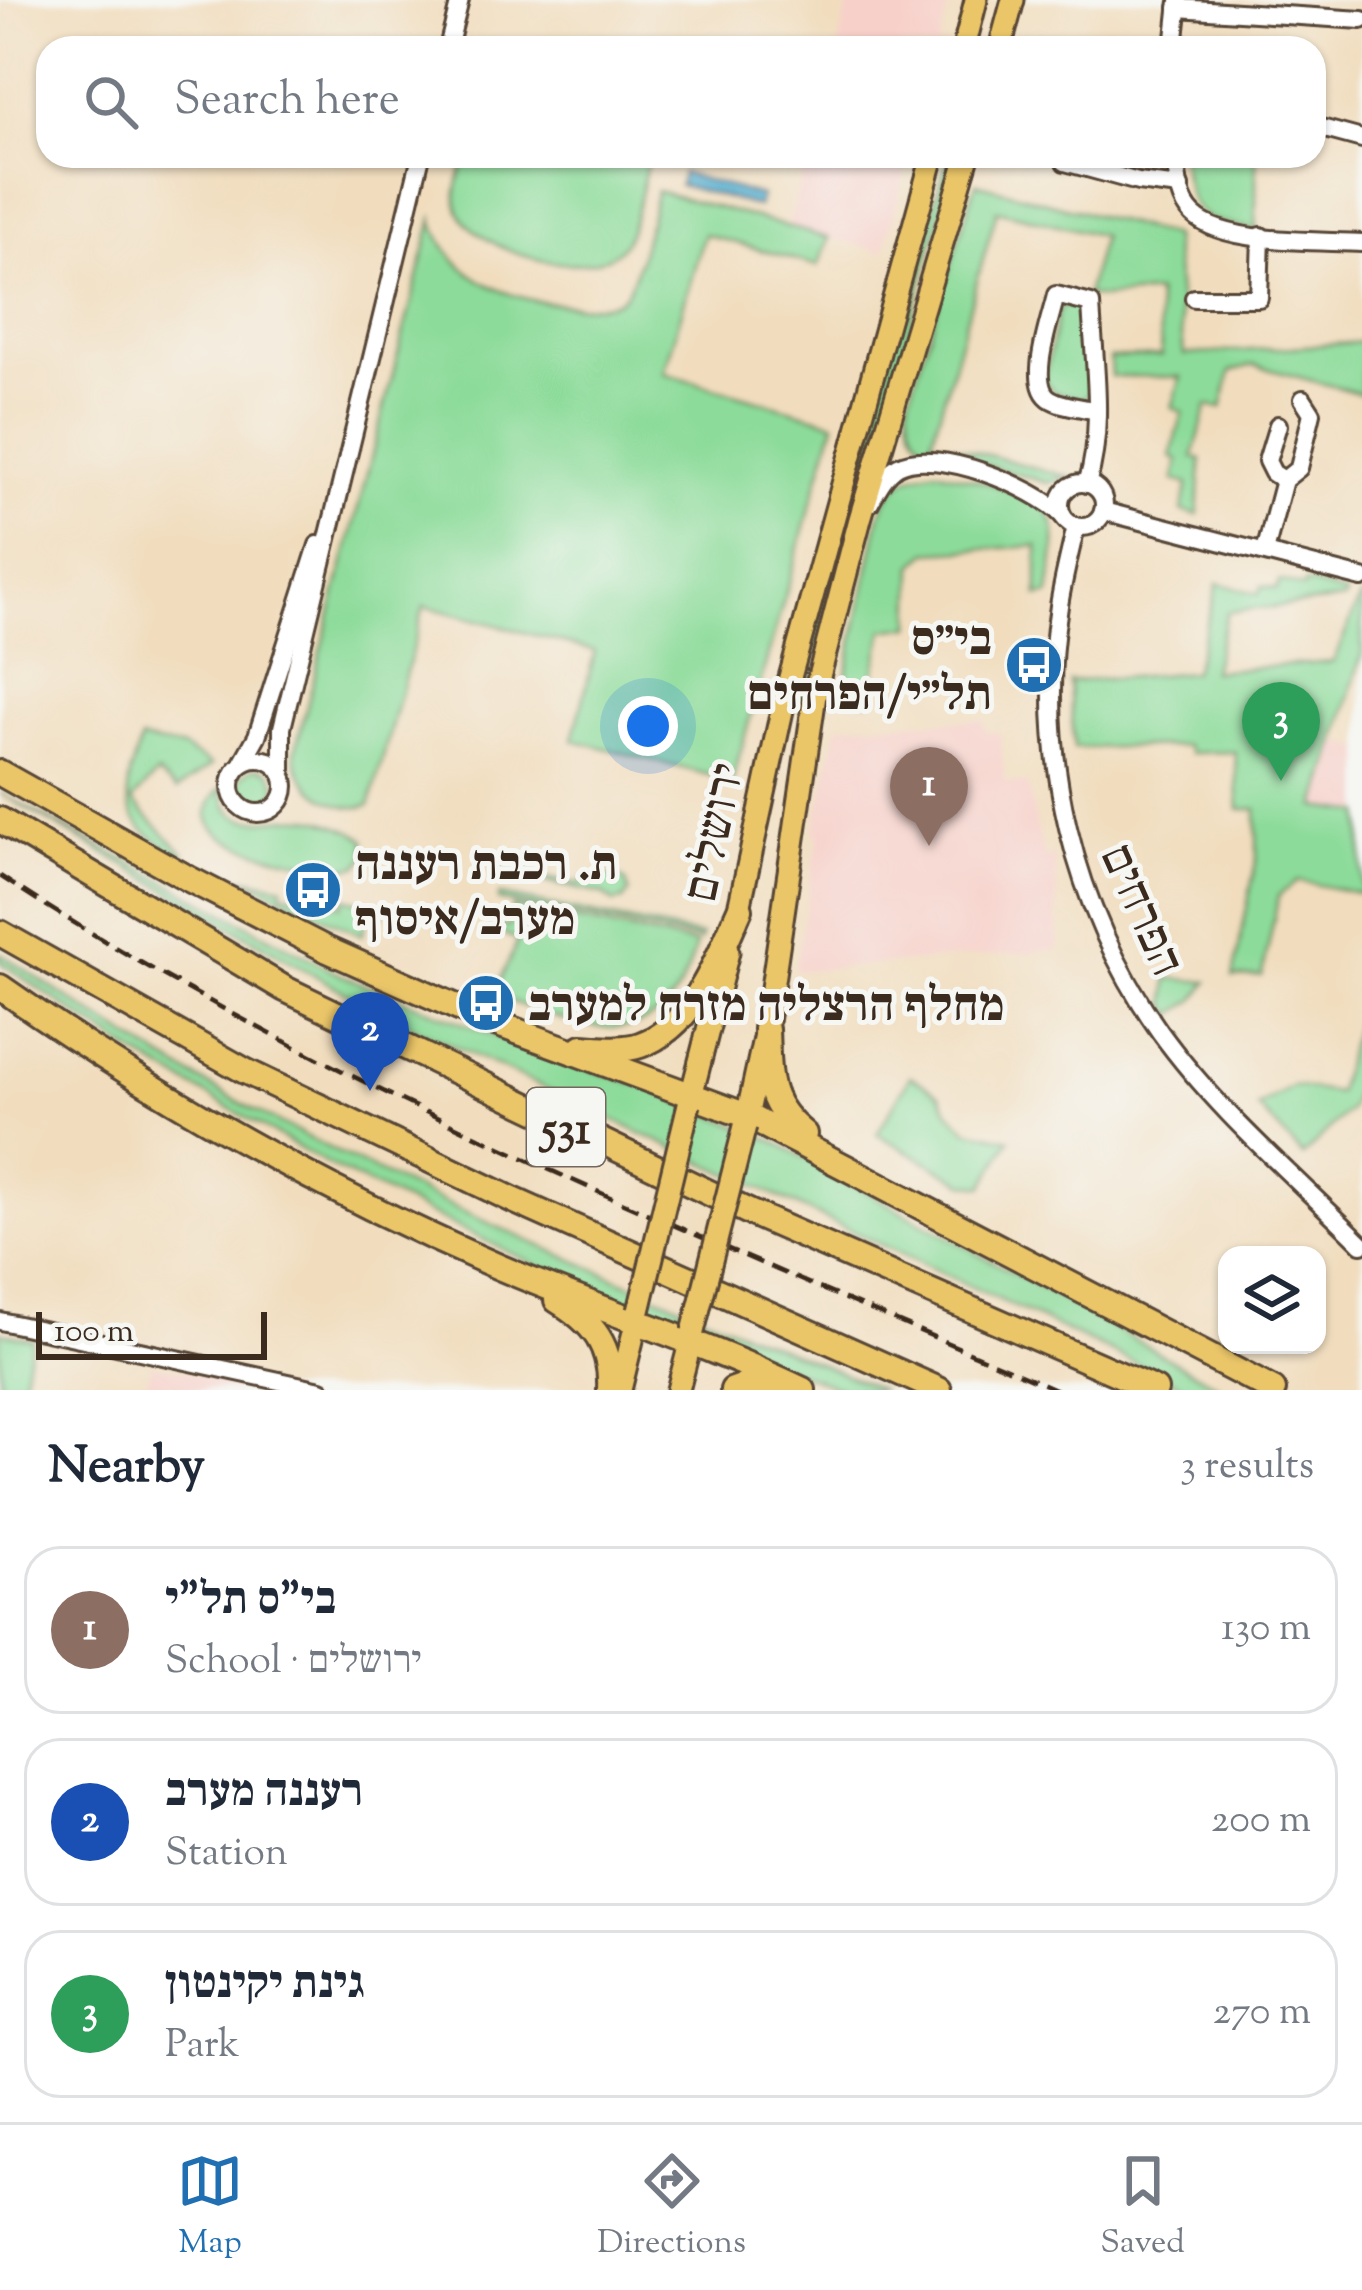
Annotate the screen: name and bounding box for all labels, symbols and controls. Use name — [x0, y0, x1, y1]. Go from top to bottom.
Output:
search box — [36, 36, 1326, 168]
icon: search — [78, 69, 144, 135]
text: Search here — [174, 70, 400, 135]
place label: בי״ס תל״י/הפרחים — [747, 608, 992, 732]
bus stop icon: בי״ס תל״י/הפרחים — [1003, 634, 1065, 696]
pin: 3 — [1242, 682, 1320, 781]
your location — [618, 696, 678, 756]
pin: 1 — [890, 747, 968, 846]
street label: ירושלים — [669, 758, 766, 909]
place label: ת. רכבת רעננה מערב/איסוף — [355, 833, 618, 957]
street label: הפרחים — [1079, 834, 1198, 988]
bus stop icon: ת. רכבת רעננה מערב/איסוף — [282, 859, 344, 921]
bus stop icon: מחלף הרצליה מזרח למערב — [455, 972, 517, 1034]
place label: מחלף הרצליה מזרח למערב — [528, 974, 1005, 1043]
pin: 2 — [331, 992, 409, 1091]
road number: 531 — [527, 1088, 605, 1166]
map controls — [1218, 1246, 1326, 1354]
button: layers — [1218, 1246, 1326, 1354]
scale bar — [36, 1306, 267, 1359]
text: 100 m — [54, 1309, 134, 1357]
text: Nearby — [48, 1432, 205, 1505]
text: 3 results — [1180, 1440, 1314, 1496]
text: בי"ס תל"י — [165, 1570, 336, 1635]
text: 1 — [83, 1602, 97, 1658]
text: 130 m — [1221, 1602, 1311, 1658]
text: School · ירושלים — [165, 1635, 422, 1691]
text: רעננה מערב — [165, 1762, 363, 1827]
text: 2 — [81, 1794, 99, 1850]
text: 200 m — [1211, 1794, 1311, 1850]
text: Station — [165, 1827, 288, 1883]
text: גינת יקינטון — [165, 1954, 365, 2019]
text: 3 — [82, 1986, 98, 2042]
text: 270 m — [1213, 1986, 1311, 2042]
text: Park — [165, 2019, 240, 2075]
tab: Map — [177, 2148, 243, 2268]
tab: Directions — [597, 2148, 746, 2268]
tab: Saved — [1100, 2148, 1185, 2268]

